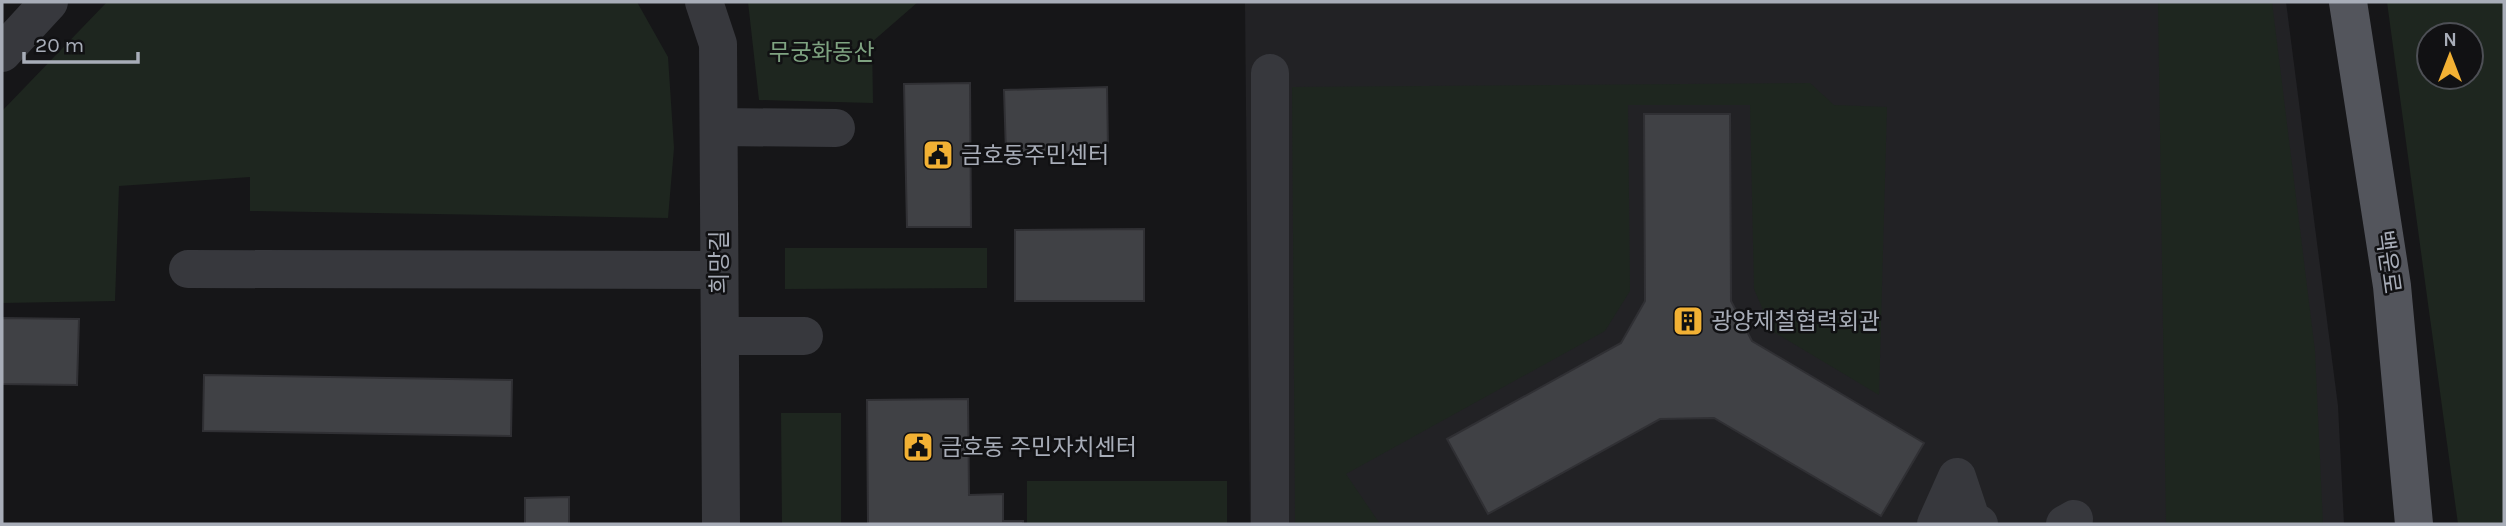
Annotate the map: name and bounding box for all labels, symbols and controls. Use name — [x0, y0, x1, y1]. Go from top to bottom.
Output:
scale bar — [24, 21, 138, 65]
north arrow — [2415, 21, 2485, 91]
text: N — [2443, 29, 2457, 51]
text: 20 m — [35, 33, 84, 57]
park label: 무궁화동산 — [769, 39, 875, 66]
public building icon: 금호동주민센터 — [921, 138, 955, 172]
place label: 금호동주민센터 — [961, 142, 1109, 169]
street label: 백운로 — [2370, 229, 2406, 295]
street label: 희망길 — [706, 230, 733, 294]
building icon: 광양제철협력회관 — [1671, 304, 1705, 338]
place label: 광양제철협력회관 — [1711, 308, 1880, 335]
public building icon: 금호동 주민자치센터 — [901, 430, 935, 464]
place label: 금호동 주민자치센터 — [941, 434, 1137, 461]

